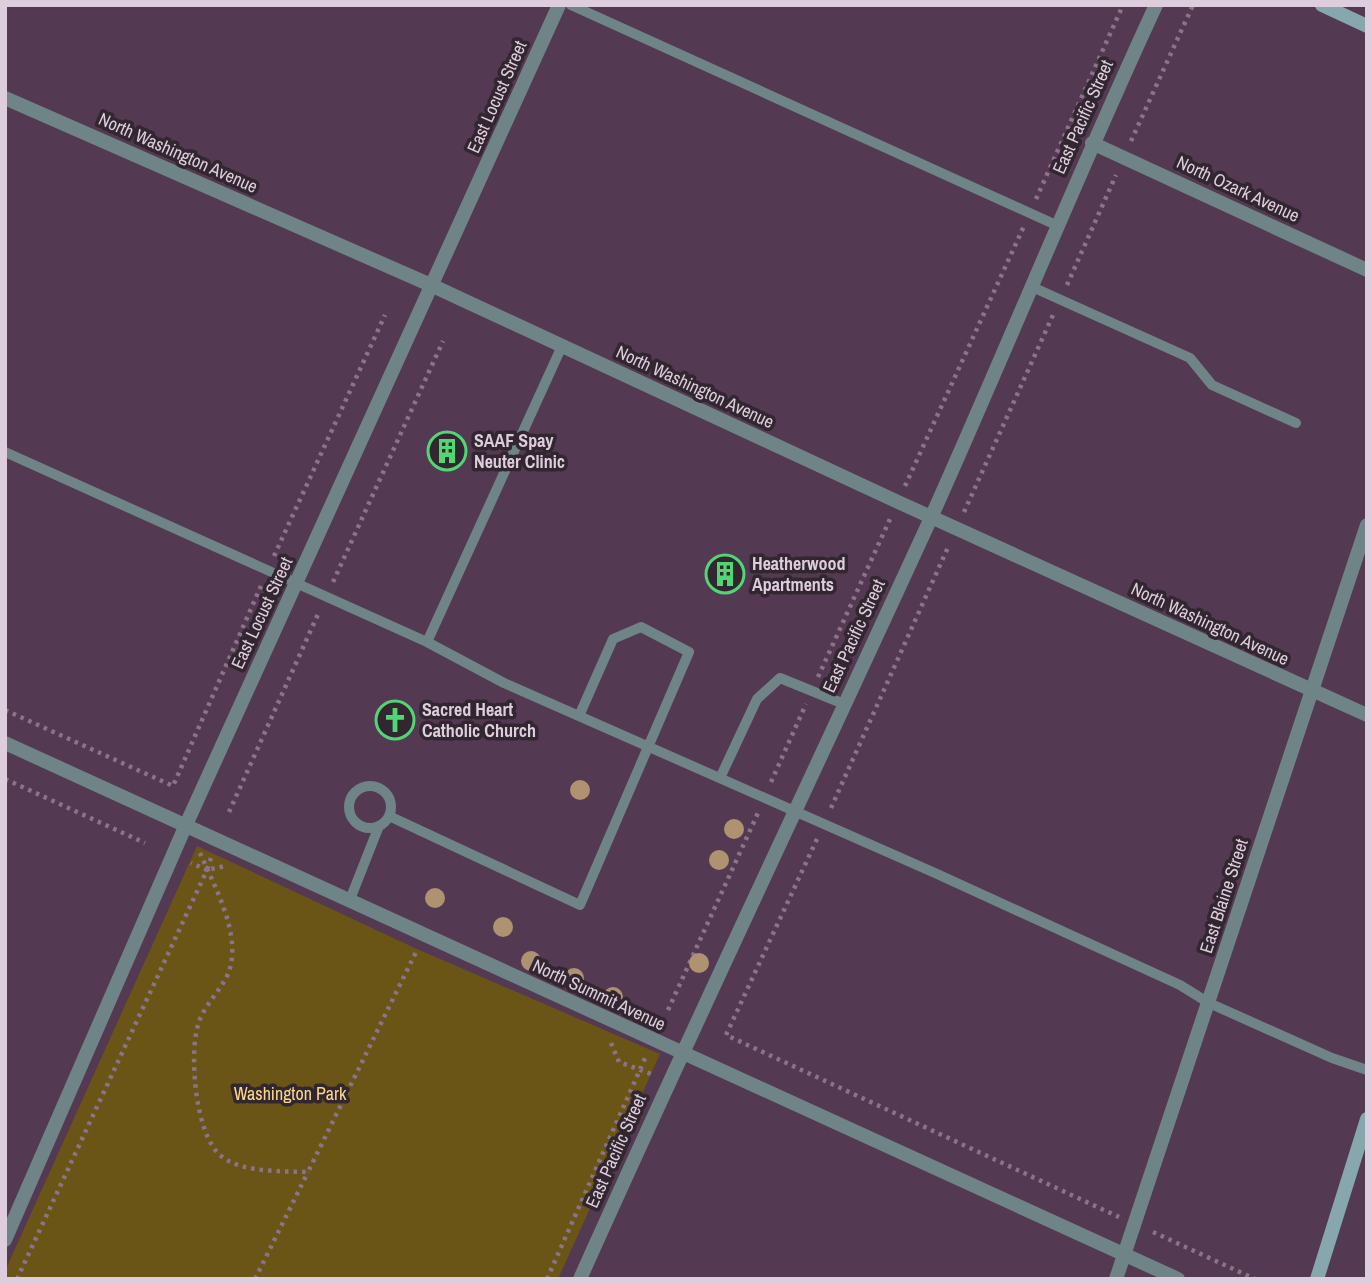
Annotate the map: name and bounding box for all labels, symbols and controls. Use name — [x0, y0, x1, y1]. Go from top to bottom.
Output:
street label: East Locust Street — [461, 37, 532, 157]
street label: East Pacific Street — [1046, 56, 1119, 178]
street label: North Washington Avenue — [95, 106, 262, 199]
street label: North Ozark Avenue — [1173, 149, 1304, 228]
street label: North Washington Avenue — [612, 339, 778, 434]
place label: SAAF Spay Neuter Clinic — [474, 428, 565, 474]
building icon: SAAF Spay Neuter Clinic — [426, 430, 468, 472]
place label: Heatherwood Apartments — [752, 551, 846, 597]
street label: East Locust Street — [225, 553, 298, 673]
building icon: Heatherwood Apartments — [704, 553, 746, 595]
street label: East Pacific Street — [816, 575, 891, 696]
street label: North Washington Avenue — [1127, 576, 1293, 671]
place label: Sacred Heart Catholic Church — [422, 697, 536, 743]
church icon: Sacred Heart Catholic Church — [374, 699, 416, 741]
street label: East Blaine Street — [1193, 835, 1254, 956]
street label: North Summit Avenue — [529, 953, 670, 1036]
park label: Washington Park — [234, 1081, 347, 1106]
street label: East Pacific Street — [579, 1090, 652, 1212]

